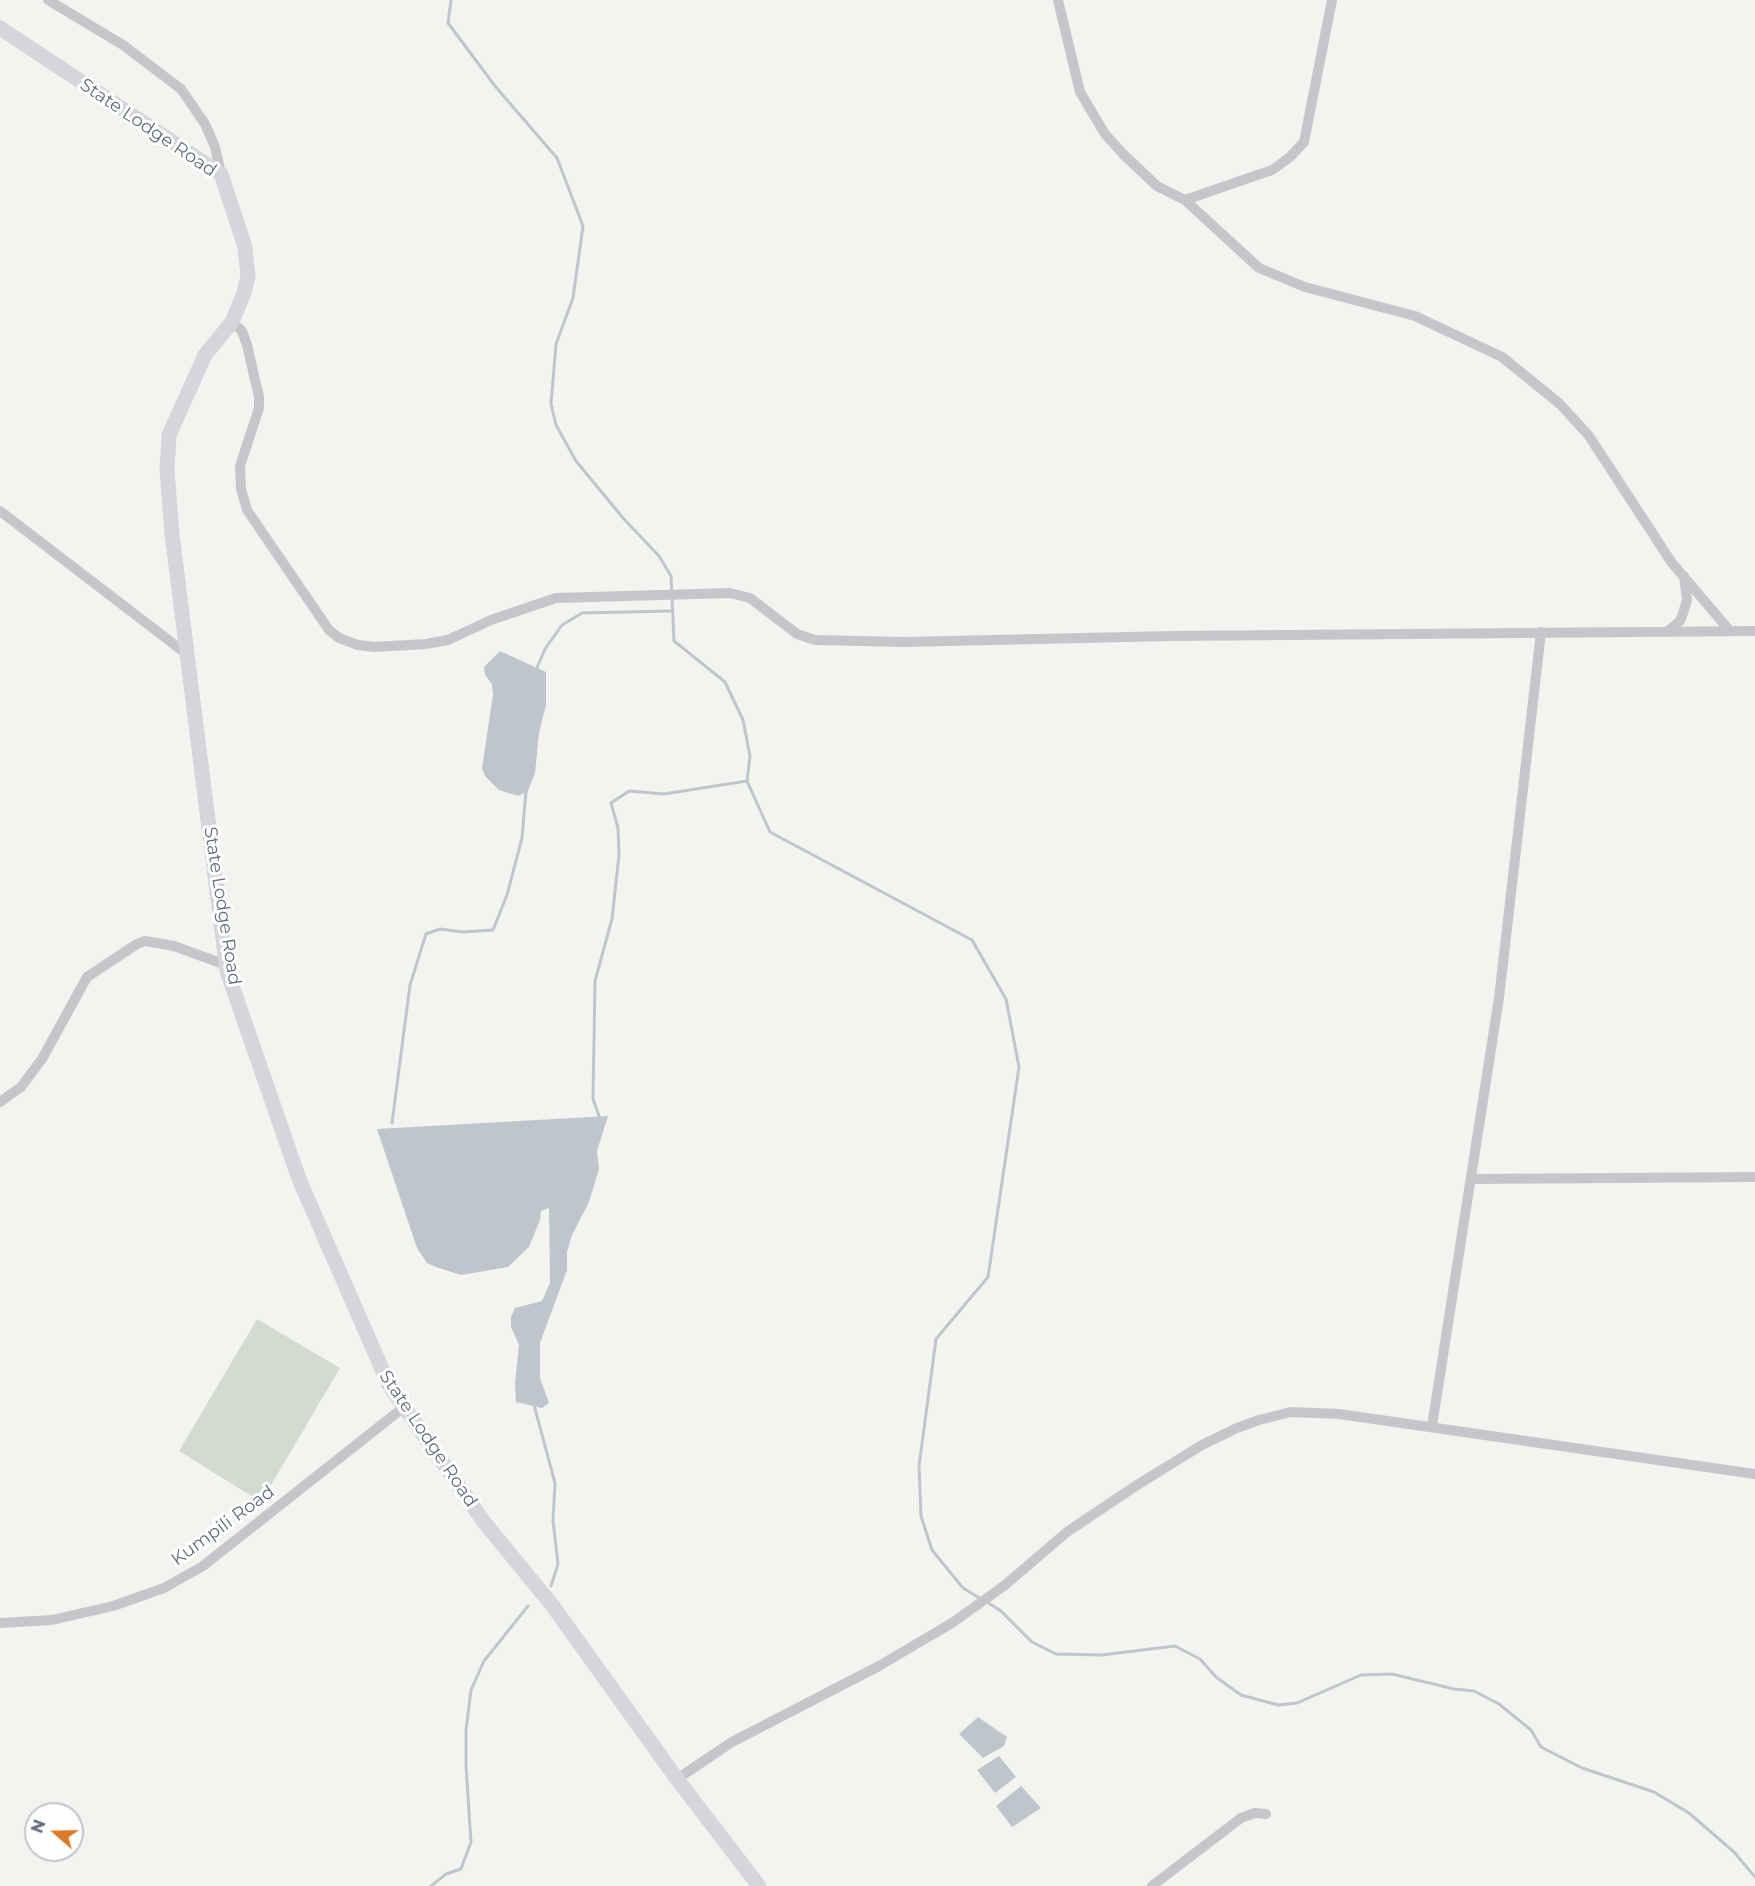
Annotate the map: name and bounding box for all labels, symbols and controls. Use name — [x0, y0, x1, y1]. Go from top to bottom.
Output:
street label: State Lodge Road — [76, 74, 220, 182]
street label: State Lodge Road — [199, 825, 245, 987]
street label: State Lodge Road — [374, 1367, 482, 1511]
street label: Kumpili Road — [167, 1481, 279, 1571]
north arrow — [24, 1802, 84, 1862]
text: N — [27, 1817, 50, 1836]

